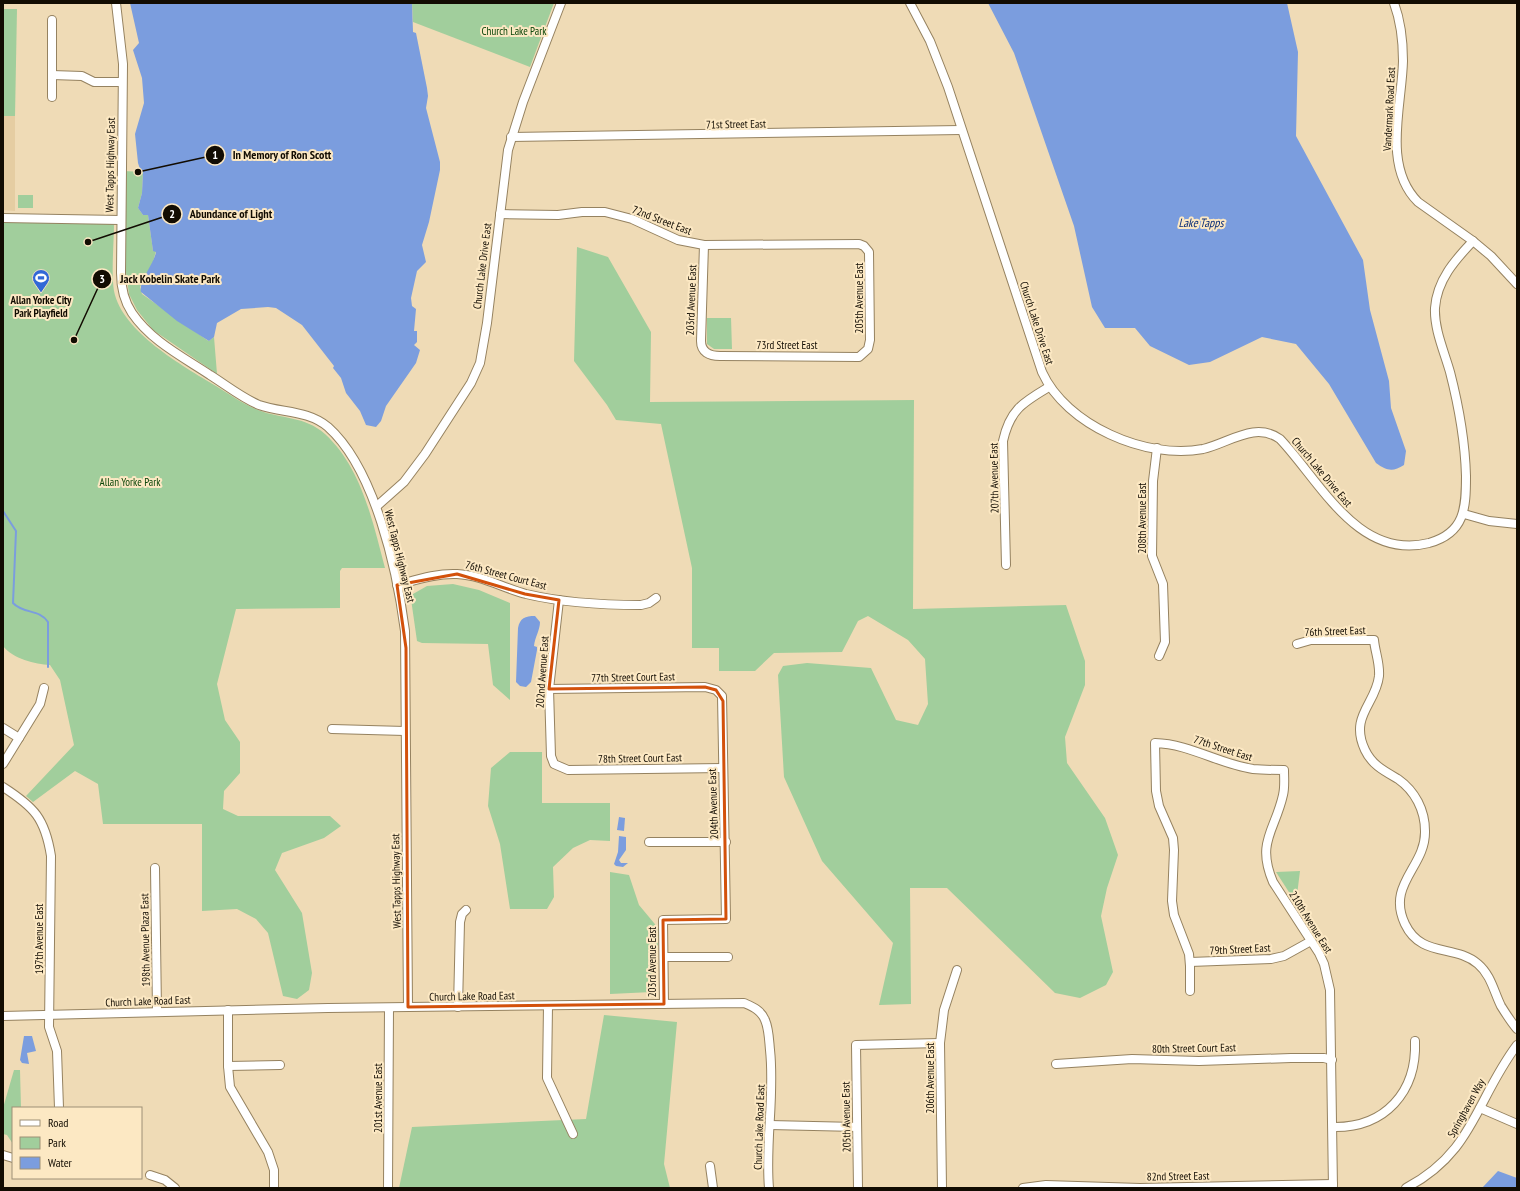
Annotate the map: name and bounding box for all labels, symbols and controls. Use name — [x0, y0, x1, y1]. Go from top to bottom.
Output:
park label: Church Lake Park — [482, 24, 547, 38]
street label: Vandermark Road East — [1380, 67, 1398, 152]
street label: 71st Street East — [706, 116, 766, 132]
street label: West Tapps Highway East — [102, 117, 118, 213]
callout: In Memory of Ron Scott — [205, 143, 340, 167]
text: 1 — [212, 147, 218, 162]
text: In Memory of Ron Scott — [233, 147, 332, 162]
callout: Abundance of Light — [162, 202, 280, 226]
street label: 72nd Street East — [630, 202, 694, 238]
text: 2 — [169, 206, 175, 221]
text: Abundance of Light — [189, 206, 273, 221]
water label: Lake Tapps — [1179, 215, 1225, 230]
street label: Church Lake Drive East — [470, 222, 494, 310]
street label: 205th Avenue East — [852, 263, 866, 333]
street label: 203rd Avenue East — [683, 264, 699, 336]
callout: Jack Kobelin Skate Park — [92, 267, 228, 291]
sports icon: Allan Yorke City Park Playfield — [31, 268, 51, 293]
text: 3 — [99, 271, 105, 286]
text: Jack Kobelin Skate Park — [119, 271, 220, 286]
street label: Church Lake Drive East — [1017, 280, 1057, 366]
place label: Allan Yorke City Park Playfield — [9, 293, 72, 320]
street label: 73rd Street East — [757, 338, 817, 352]
street label: Church Lake Drive East — [1289, 434, 1355, 510]
street label: 207th Avenue East — [986, 443, 1002, 513]
park label: Allan Yorke Park — [100, 475, 161, 489]
street label: 208th Avenue East — [1135, 483, 1149, 553]
street label: West Tapps Highway East — [382, 508, 418, 604]
street label: 76th Street Court East — [464, 557, 548, 593]
street label: 76th Street East — [1304, 623, 1366, 639]
street label: 202nd Avenue East — [532, 635, 552, 709]
street label: 77th Street Court East — [591, 669, 675, 685]
street label: 77th Street East — [1192, 732, 1254, 764]
street label: 78th Street Court East — [598, 750, 682, 766]
street label: 204th Avenue East — [705, 768, 721, 840]
street label: West Tapps Highway East — [388, 833, 404, 929]
street label: 210th Avenue East — [1286, 888, 1336, 956]
street label: 198th Avenue Plaza East — [137, 893, 153, 987]
street label: 197th Avenue East — [32, 904, 46, 974]
street label: 203rd Avenue East — [645, 927, 659, 997]
street label: 79th Street East — [1209, 940, 1271, 958]
street label: Church Lake Road East — [429, 988, 515, 1004]
street label: Church Lake Road East — [105, 993, 191, 1009]
street label: 80th Street Court East — [1152, 1040, 1236, 1056]
street label: 206th Avenue East — [923, 1043, 937, 1113]
street label: 201st Avenue East — [371, 1063, 385, 1133]
street label: Springhaven Way — [1444, 1075, 1488, 1140]
street label: 205th Avenue East — [838, 1082, 854, 1152]
street label: Church Lake Road East — [751, 1084, 767, 1170]
legend — [12, 1107, 142, 1179]
text: Road — [48, 1115, 68, 1130]
text: Park — [48, 1135, 66, 1150]
text: Water — [48, 1155, 73, 1170]
street label: 82nd Street East — [1146, 1168, 1210, 1184]

